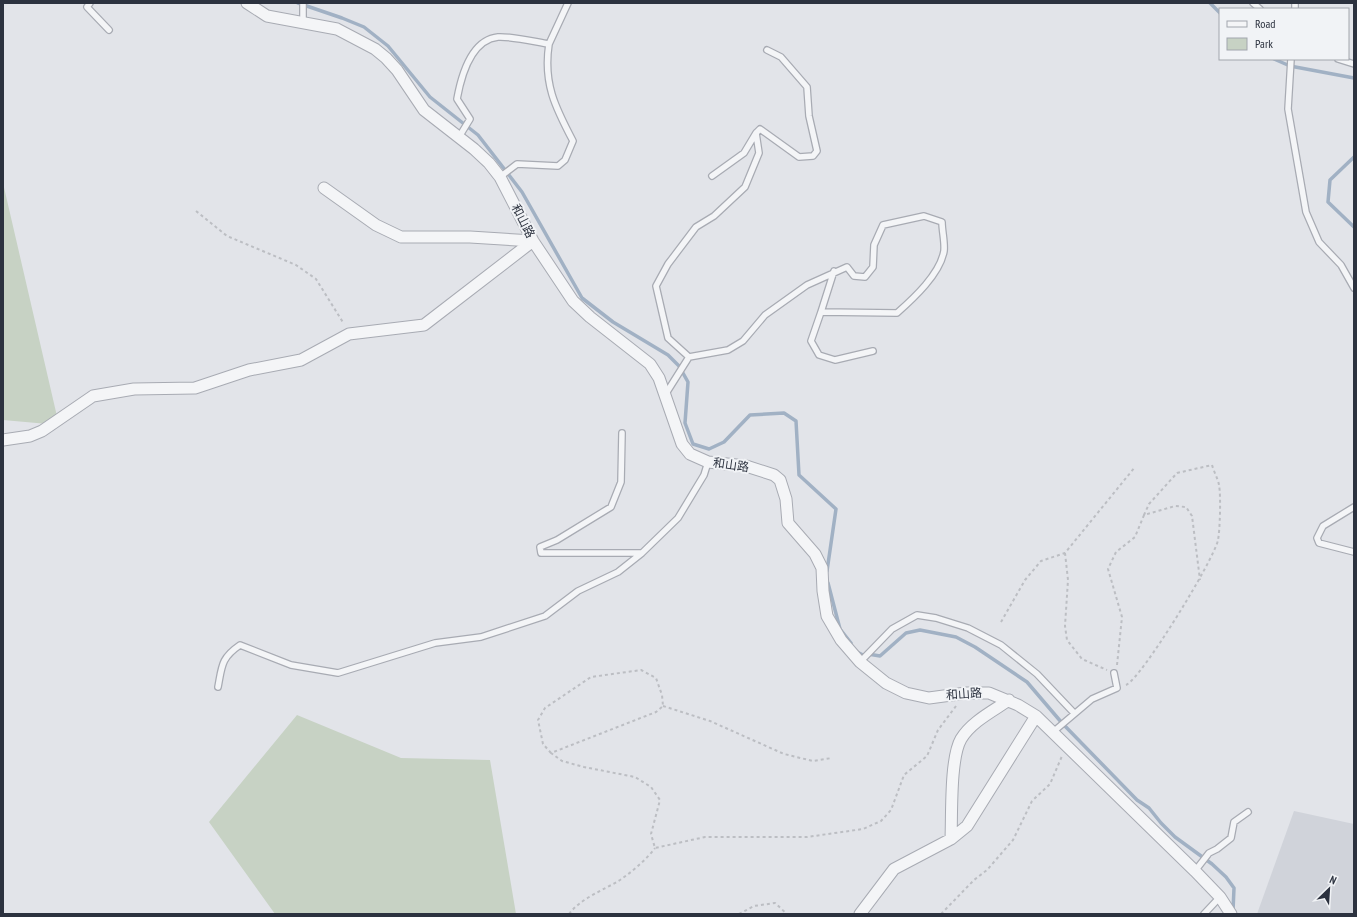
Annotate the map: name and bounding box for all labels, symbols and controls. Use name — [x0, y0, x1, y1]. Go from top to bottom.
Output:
legend — [1219, 8, 1349, 60]
text: Road — [1255, 16, 1275, 31]
text: Park — [1255, 36, 1273, 51]
street label: 和山路 — [509, 201, 538, 240]
street label: 和山路 — [712, 455, 750, 474]
street label: 和山路 — [945, 685, 982, 702]
north arrow — [1309, 869, 1349, 909]
text: N — [1328, 872, 1339, 888]

